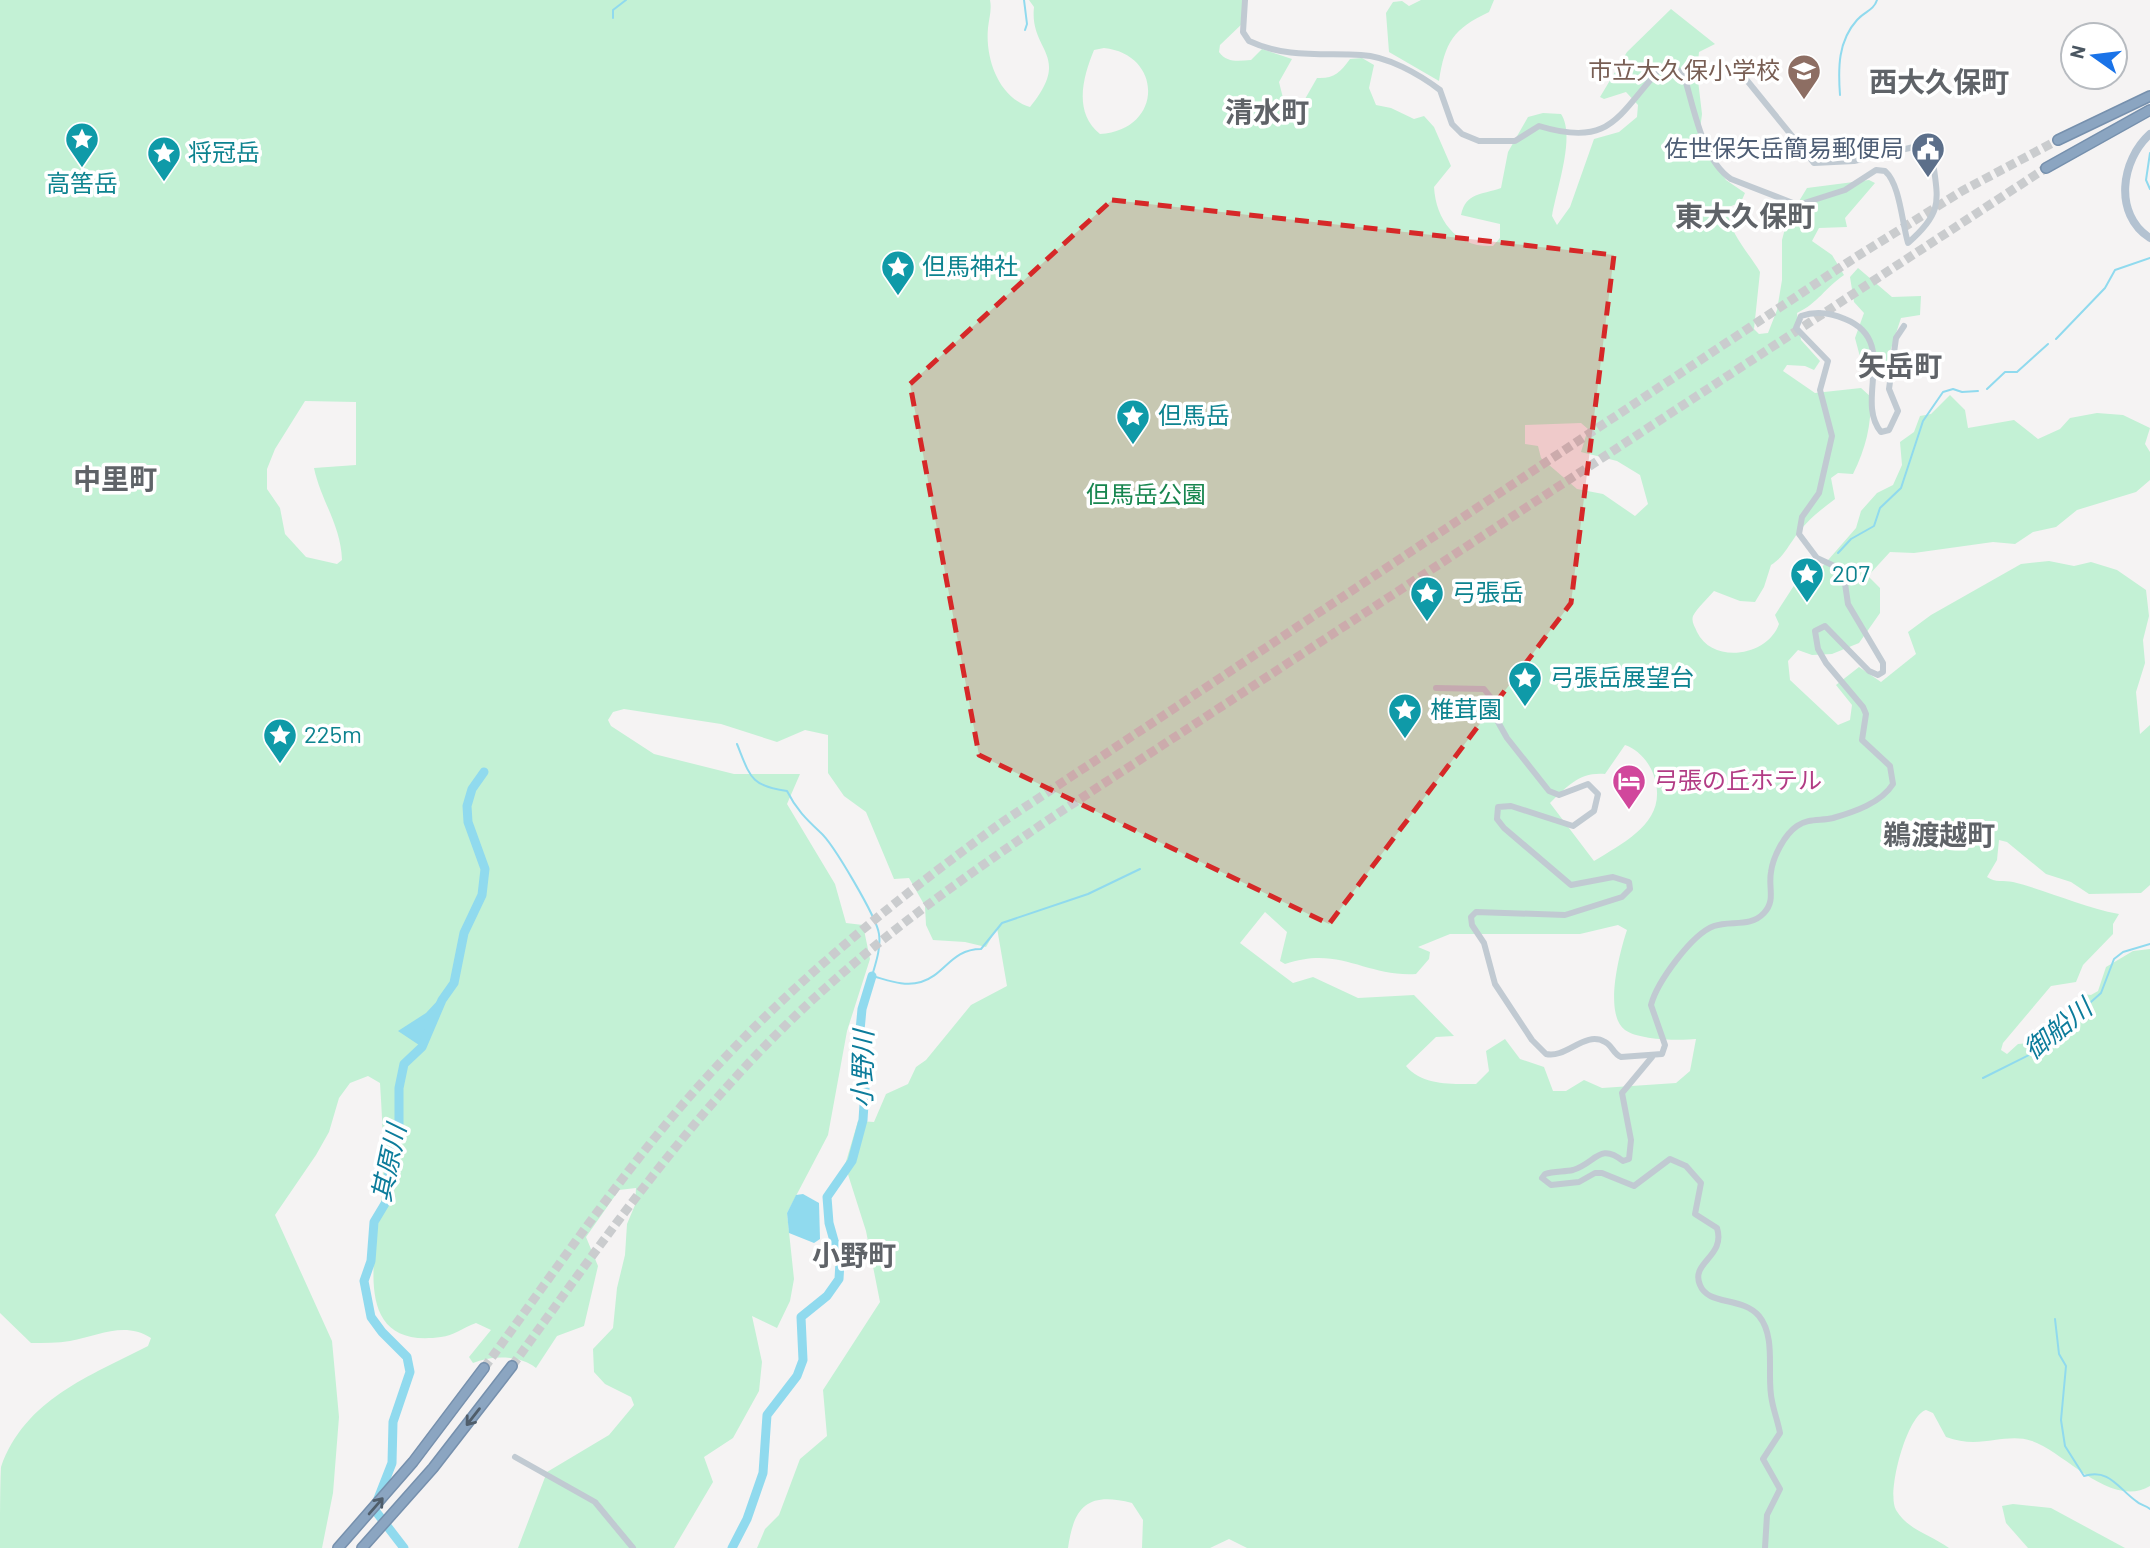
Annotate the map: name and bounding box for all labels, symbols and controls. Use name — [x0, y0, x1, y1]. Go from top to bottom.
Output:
north arrow — [2059, 21, 2129, 91]
text: N — [2064, 43, 2090, 61]
school or university icon: 市立大久保小学校 — [1785, 52, 1823, 101]
place label: 市立大久保小学校 — [1588, 55, 1780, 84]
district label: 西大久保町 — [1869, 64, 2009, 98]
district label: 清水町 — [1225, 94, 1309, 128]
place icon: 高筈岳 — [63, 120, 101, 169]
public building icon: 佐世保矢岳簡易郵便局 — [1909, 130, 1947, 179]
place label: 佐世保矢岳簡易郵便局 — [1664, 133, 1904, 162]
place icon: 将冠岳 — [145, 134, 183, 183]
place label: 将冠岳 — [188, 137, 260, 166]
place label: 高筈岳 — [46, 168, 118, 197]
district label: 東大久保町 — [1675, 198, 1815, 232]
place icon: 但馬神社 — [879, 248, 917, 297]
place label: 但馬神社 — [922, 251, 1018, 280]
district label: 矢岳町 — [1858, 348, 1942, 382]
place icon: 但馬岳 — [1114, 397, 1152, 446]
place label: 但馬岳 — [1158, 400, 1230, 429]
district label: 中里町 — [73, 461, 157, 495]
park label: 但馬岳公園 — [1086, 479, 1206, 508]
place icon: 207 — [1788, 555, 1826, 604]
place label: 207 — [1832, 558, 1870, 587]
place icon: 弓張岳 — [1408, 574, 1446, 623]
place label: 弓張岳 — [1452, 577, 1524, 606]
place icon: 弓張岳展望台 — [1506, 659, 1544, 708]
place label: 弓張岳展望台 — [1550, 662, 1694, 691]
place icon: 椎茸園 — [1386, 691, 1424, 740]
place label: 椎茸園 — [1430, 694, 1502, 723]
place icon: 225m — [261, 716, 299, 765]
place label: 225m — [304, 719, 362, 748]
hotel icon: 弓張の丘ホテル — [1610, 762, 1648, 811]
place label: 弓張の丘ホテル — [1654, 765, 1822, 794]
district label: 鵜渡越町 — [1883, 817, 1995, 851]
water label: 御船川 — [2017, 989, 2099, 1064]
water label: 小野川 — [845, 1027, 878, 1108]
water label: 其原川 — [364, 1118, 411, 1204]
district label: 小野町 — [812, 1237, 896, 1271]
one-way arrow — [466, 1407, 481, 1426]
one-way arrow — [368, 1497, 384, 1515]

